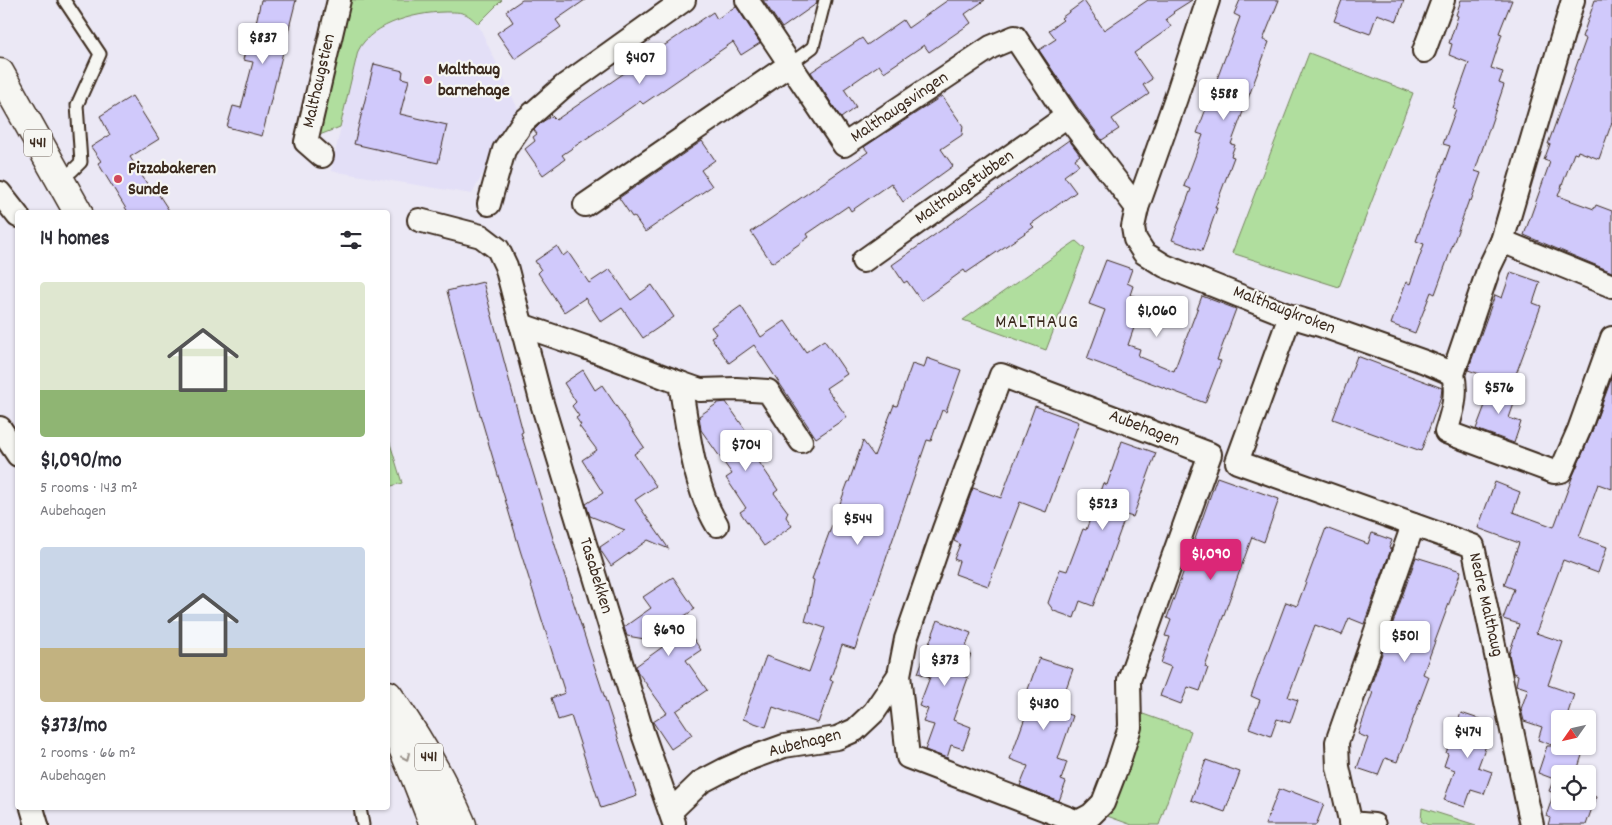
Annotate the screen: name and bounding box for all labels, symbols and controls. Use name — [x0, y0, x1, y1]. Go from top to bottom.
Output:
pin: $837 — [233, 22, 293, 65]
text: $837 — [249, 27, 277, 50]
street label: Malthaugstien — [297, 31, 343, 131]
pin: $407 — [610, 42, 670, 85]
text: $407 — [625, 47, 655, 70]
place label: Malthaug barnehage — [438, 58, 510, 104]
street label: Malthaugsvingen — [846, 66, 954, 150]
marker: Malthaug barnehage — [422, 74, 434, 86]
pin: $588 — [1194, 78, 1254, 121]
text: $588 — [1210, 83, 1238, 106]
road number: 441 — [24, 130, 52, 156]
street label: Malthaugstubben — [910, 144, 1020, 232]
place label: Pizzabakeren Sunde — [128, 157, 216, 203]
marker: Pizzabakeren Sunde — [112, 173, 124, 185]
text: 14 homes — [40, 225, 110, 255]
icon: filters — [337, 226, 365, 254]
street label: Malthaugkroken — [1229, 280, 1339, 342]
pin: $1,060 — [1116, 296, 1198, 338]
text: $1,060 — [1137, 300, 1177, 323]
district label: MALTHAUG — [995, 310, 1079, 337]
icon: home — [158, 315, 248, 405]
pin: $576 — [1469, 372, 1529, 415]
text: $576 — [1484, 377, 1514, 400]
street label: Aubehagen — [1105, 404, 1183, 454]
pin: $704 — [716, 430, 776, 472]
text: $704 — [731, 434, 761, 457]
text: $1,090/mo — [40, 447, 122, 477]
text: 5 rooms · 143 m² — [40, 477, 138, 500]
pin: $523 — [1073, 488, 1133, 531]
text: $523 — [1088, 493, 1118, 516]
text: Aubehagen — [40, 500, 106, 523]
pin: $544 — [828, 504, 888, 546]
text: $544 — [844, 508, 872, 531]
street label: Tasabekken — [572, 535, 618, 617]
pin: $1,090 — [1170, 538, 1252, 581]
text: $1,090 — [1191, 543, 1231, 566]
street label: Nedre Malthaug — [1461, 550, 1509, 660]
icon: home — [158, 580, 248, 670]
pin: $690 — [639, 614, 699, 657]
text: $690 — [653, 619, 685, 642]
pin: $501 — [1375, 620, 1435, 663]
text: $501 — [1391, 625, 1419, 648]
pin: $373 — [915, 644, 975, 687]
text: $373 — [931, 649, 959, 672]
pin: $430 — [1014, 688, 1074, 731]
text: $430 — [1029, 693, 1059, 716]
north arrow — [1551, 710, 1596, 755]
map controls — [1551, 710, 1596, 810]
text: $373/mo — [40, 712, 107, 742]
pin: $474 — [1438, 716, 1498, 759]
text: $474 — [1454, 721, 1482, 744]
street label: Aubehagen — [766, 723, 844, 765]
text: 2 rooms · 66 m² — [40, 742, 136, 765]
road number: 441 — [415, 744, 443, 770]
one-way arrow — [400, 752, 411, 761]
text: Aubehagen — [40, 765, 106, 788]
button: locate — [1551, 765, 1596, 810]

